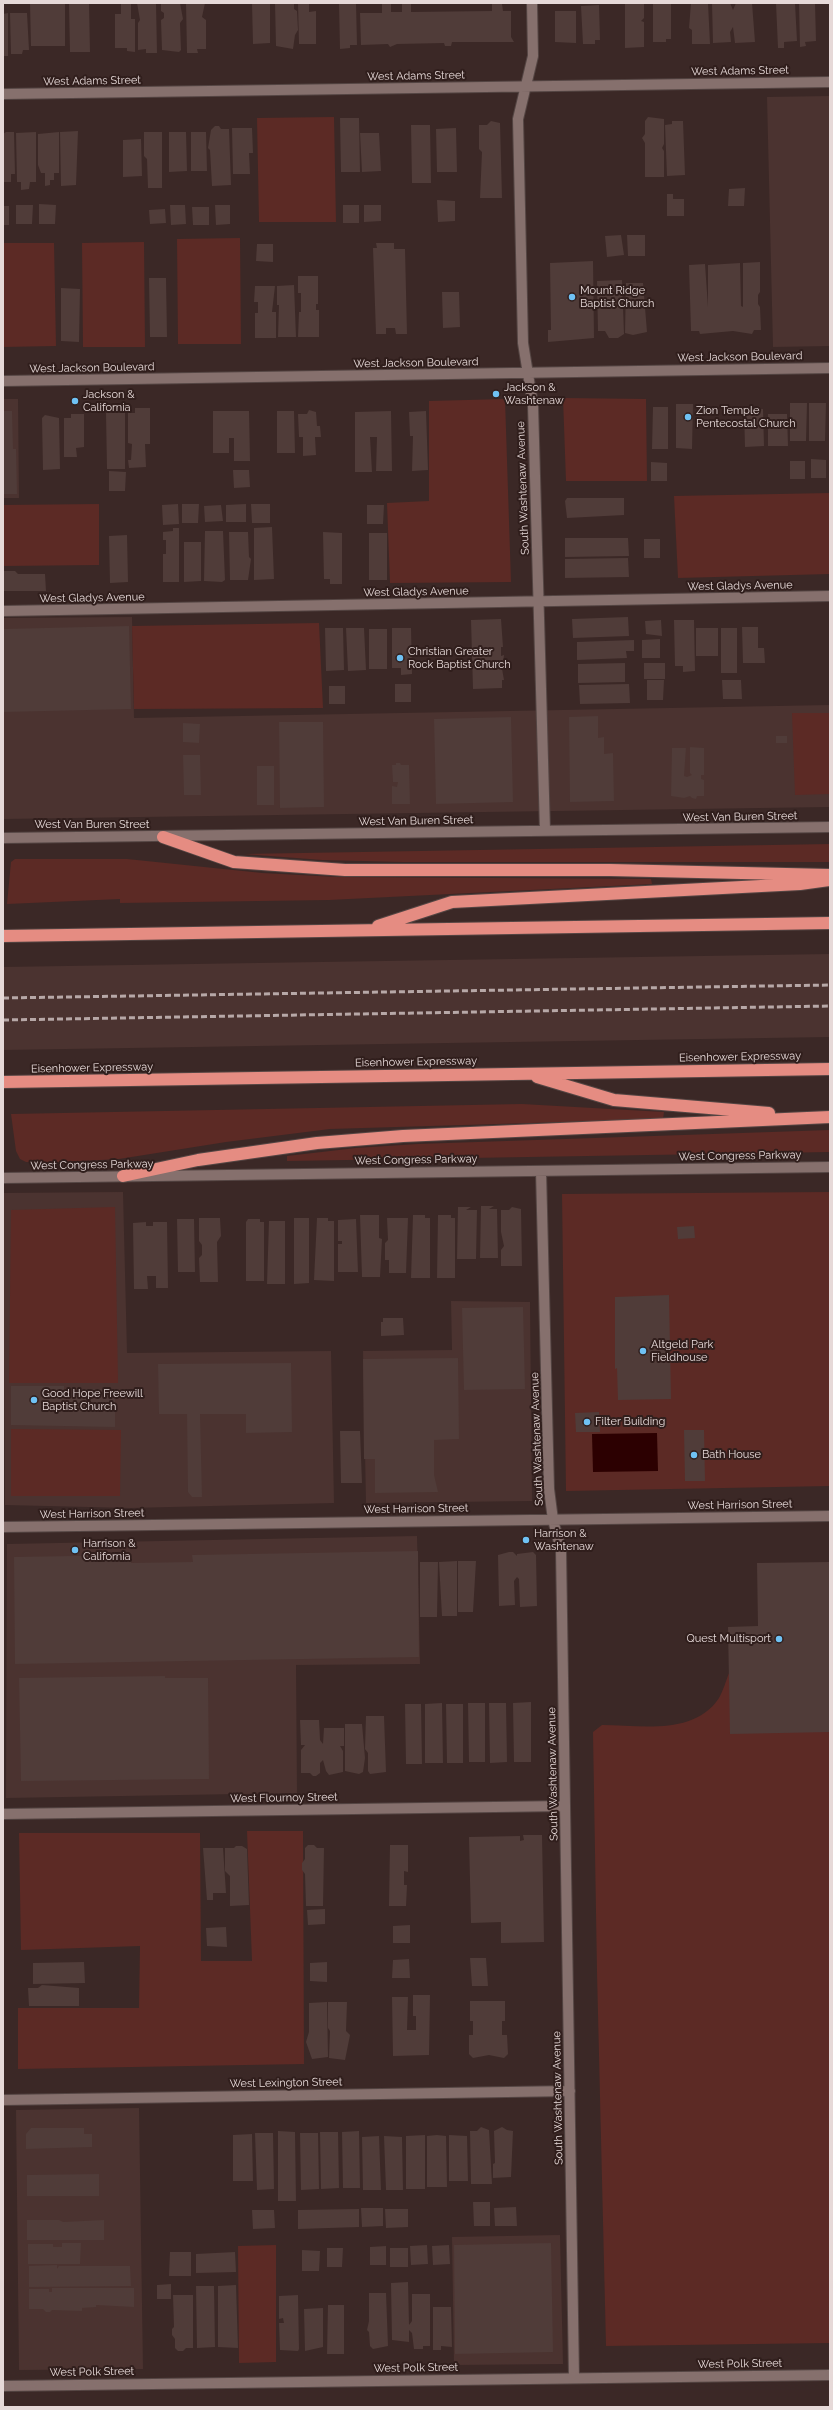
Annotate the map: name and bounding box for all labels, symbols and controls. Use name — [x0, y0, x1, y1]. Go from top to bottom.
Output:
street label: West Adams Street — [691, 64, 789, 78]
street label: West Adams Street — [367, 69, 465, 83]
street label: West Adams Street — [43, 74, 141, 88]
place label: Mount Ridge Baptist Church — [580, 284, 655, 310]
marker: Mount Ridge Baptist Church — [567, 292, 577, 302]
street label: West Jackson Boulevard — [677, 349, 803, 365]
street label: West Jackson Boulevard — [353, 355, 479, 371]
street label: West Jackson Boulevard — [29, 360, 155, 376]
place label: Jackson & Washtenaw — [504, 381, 564, 407]
place label: Jackson & California — [83, 388, 134, 414]
marker: Jackson & Washtenaw — [491, 389, 501, 399]
marker: Jackson & California — [70, 396, 80, 406]
place label: Zion Temple Pentecostal Church — [696, 404, 796, 430]
marker: Zion Temple Pentecostal Church — [683, 412, 693, 422]
street label: South Washtenaw Avenue — [514, 421, 532, 555]
street label: West Gladys Avenue — [687, 578, 793, 594]
street label: West Gladys Avenue — [363, 584, 469, 600]
street label: West Gladys Avenue — [39, 590, 145, 606]
place label: Christian Greater Rock Baptist Church — [408, 645, 511, 671]
marker: Christian Greater Rock Baptist Church — [395, 653, 405, 663]
street label: West Van Buren Street — [682, 809, 798, 825]
street label: West Van Buren Street — [358, 813, 474, 829]
street label: West Van Buren Street — [35, 818, 149, 832]
street label: Eisenhower Expressway — [679, 1049, 801, 1065]
street label: Eisenhower Expressway — [355, 1054, 477, 1070]
street label: Eisenhower Expressway — [31, 1060, 153, 1076]
street label: West Congress Parkway — [678, 1148, 802, 1164]
street label: West Congress Parkway — [354, 1152, 478, 1168]
street label: West Congress Parkway — [30, 1157, 154, 1173]
place label: Altgeld Park Fieldhouse — [651, 1338, 713, 1364]
marker: Altgeld Park Fieldhouse — [638, 1346, 648, 1356]
street label: South Washtenaw Avenue — [528, 1372, 546, 1506]
place label: Good Hope Freewill Baptist Church — [42, 1387, 143, 1413]
marker: Good Hope Freewill Baptist Church — [29, 1395, 39, 1405]
place label: Filter Building — [595, 1415, 665, 1429]
marker: Filter Building — [582, 1417, 592, 1427]
place label: Bath House — [702, 1448, 761, 1462]
marker: Bath House — [689, 1450, 699, 1460]
street label: West Harrison Street — [688, 1497, 792, 1513]
street label: West Harrison Street — [364, 1501, 468, 1517]
street label: West Harrison Street — [40, 1506, 144, 1522]
place label: Harrison & Washtenaw — [534, 1527, 594, 1553]
marker: Harrison & Washtenaw — [521, 1535, 531, 1545]
place label: Harrison & California — [83, 1537, 136, 1563]
marker: Harrison & California — [70, 1545, 80, 1555]
place label: Quest Multisport — [687, 1632, 771, 1646]
marker: Quest Multisport — [774, 1634, 784, 1644]
street label: South Washtenaw Avenue — [545, 1707, 561, 1841]
street label: West Flournoy Street — [230, 1790, 338, 1806]
street label: South Washtenaw Avenue — [550, 2031, 566, 2165]
street label: West Lexington Street — [230, 2075, 342, 2091]
street label: West Polk Street — [698, 2357, 782, 2371]
street label: West Polk Street — [374, 2361, 458, 2375]
street label: West Polk Street — [50, 2365, 134, 2379]

